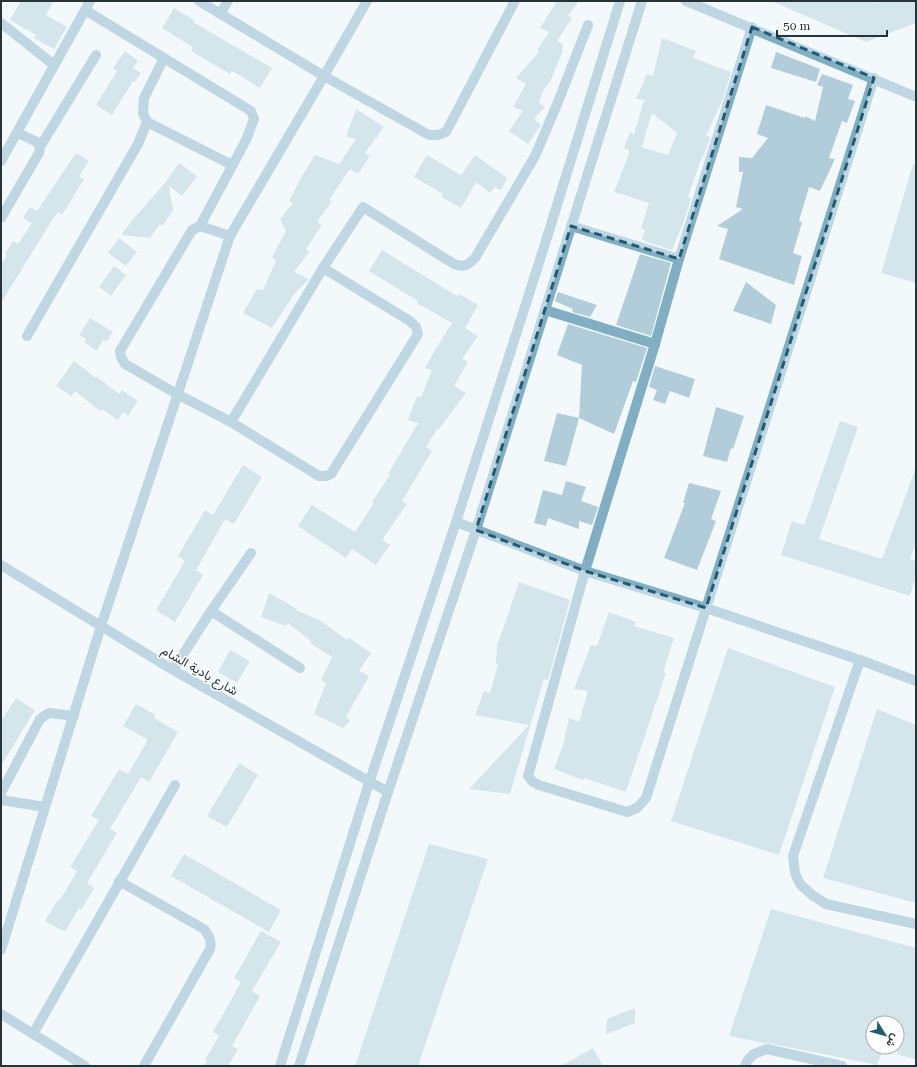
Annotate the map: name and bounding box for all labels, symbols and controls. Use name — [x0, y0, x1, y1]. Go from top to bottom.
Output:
scale bar — [777, 12, 887, 38]
text: 50 m — [783, 19, 810, 33]
street label: شارع بادية الشام — [158, 642, 241, 700]
north arrow — [865, 1015, 905, 1055]
text: ش — [883, 1032, 902, 1050]

